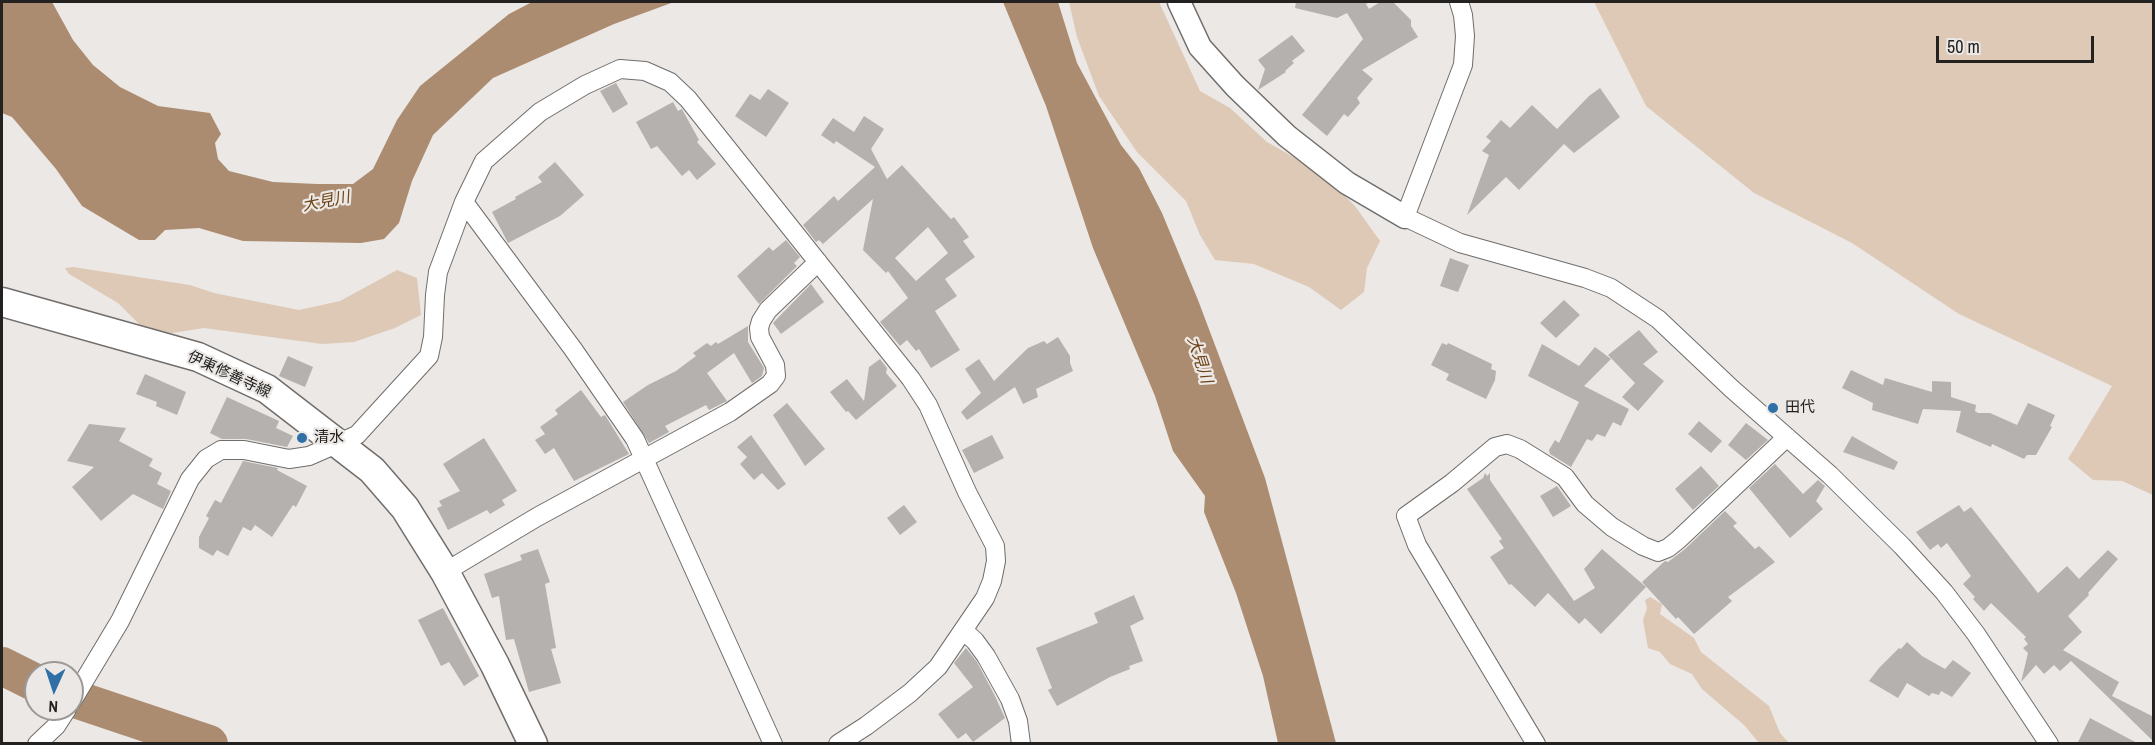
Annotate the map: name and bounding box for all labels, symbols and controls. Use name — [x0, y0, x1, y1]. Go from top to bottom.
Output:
scale bar — [1939, 24, 2096, 62]
text: 50 m — [1947, 34, 1980, 59]
water label: 大見川 — [301, 188, 351, 216]
water label: 大見川 — [1182, 334, 1216, 386]
street label: 伊東修善寺線 — [184, 348, 274, 402]
place label: 田代 — [1785, 399, 1815, 417]
marker: 田代 — [1766, 401, 1780, 415]
place label: 清水 — [314, 429, 344, 447]
marker: 清水 — [295, 431, 309, 445]
north arrow — [24, 661, 84, 721]
text: N — [48, 696, 58, 718]

